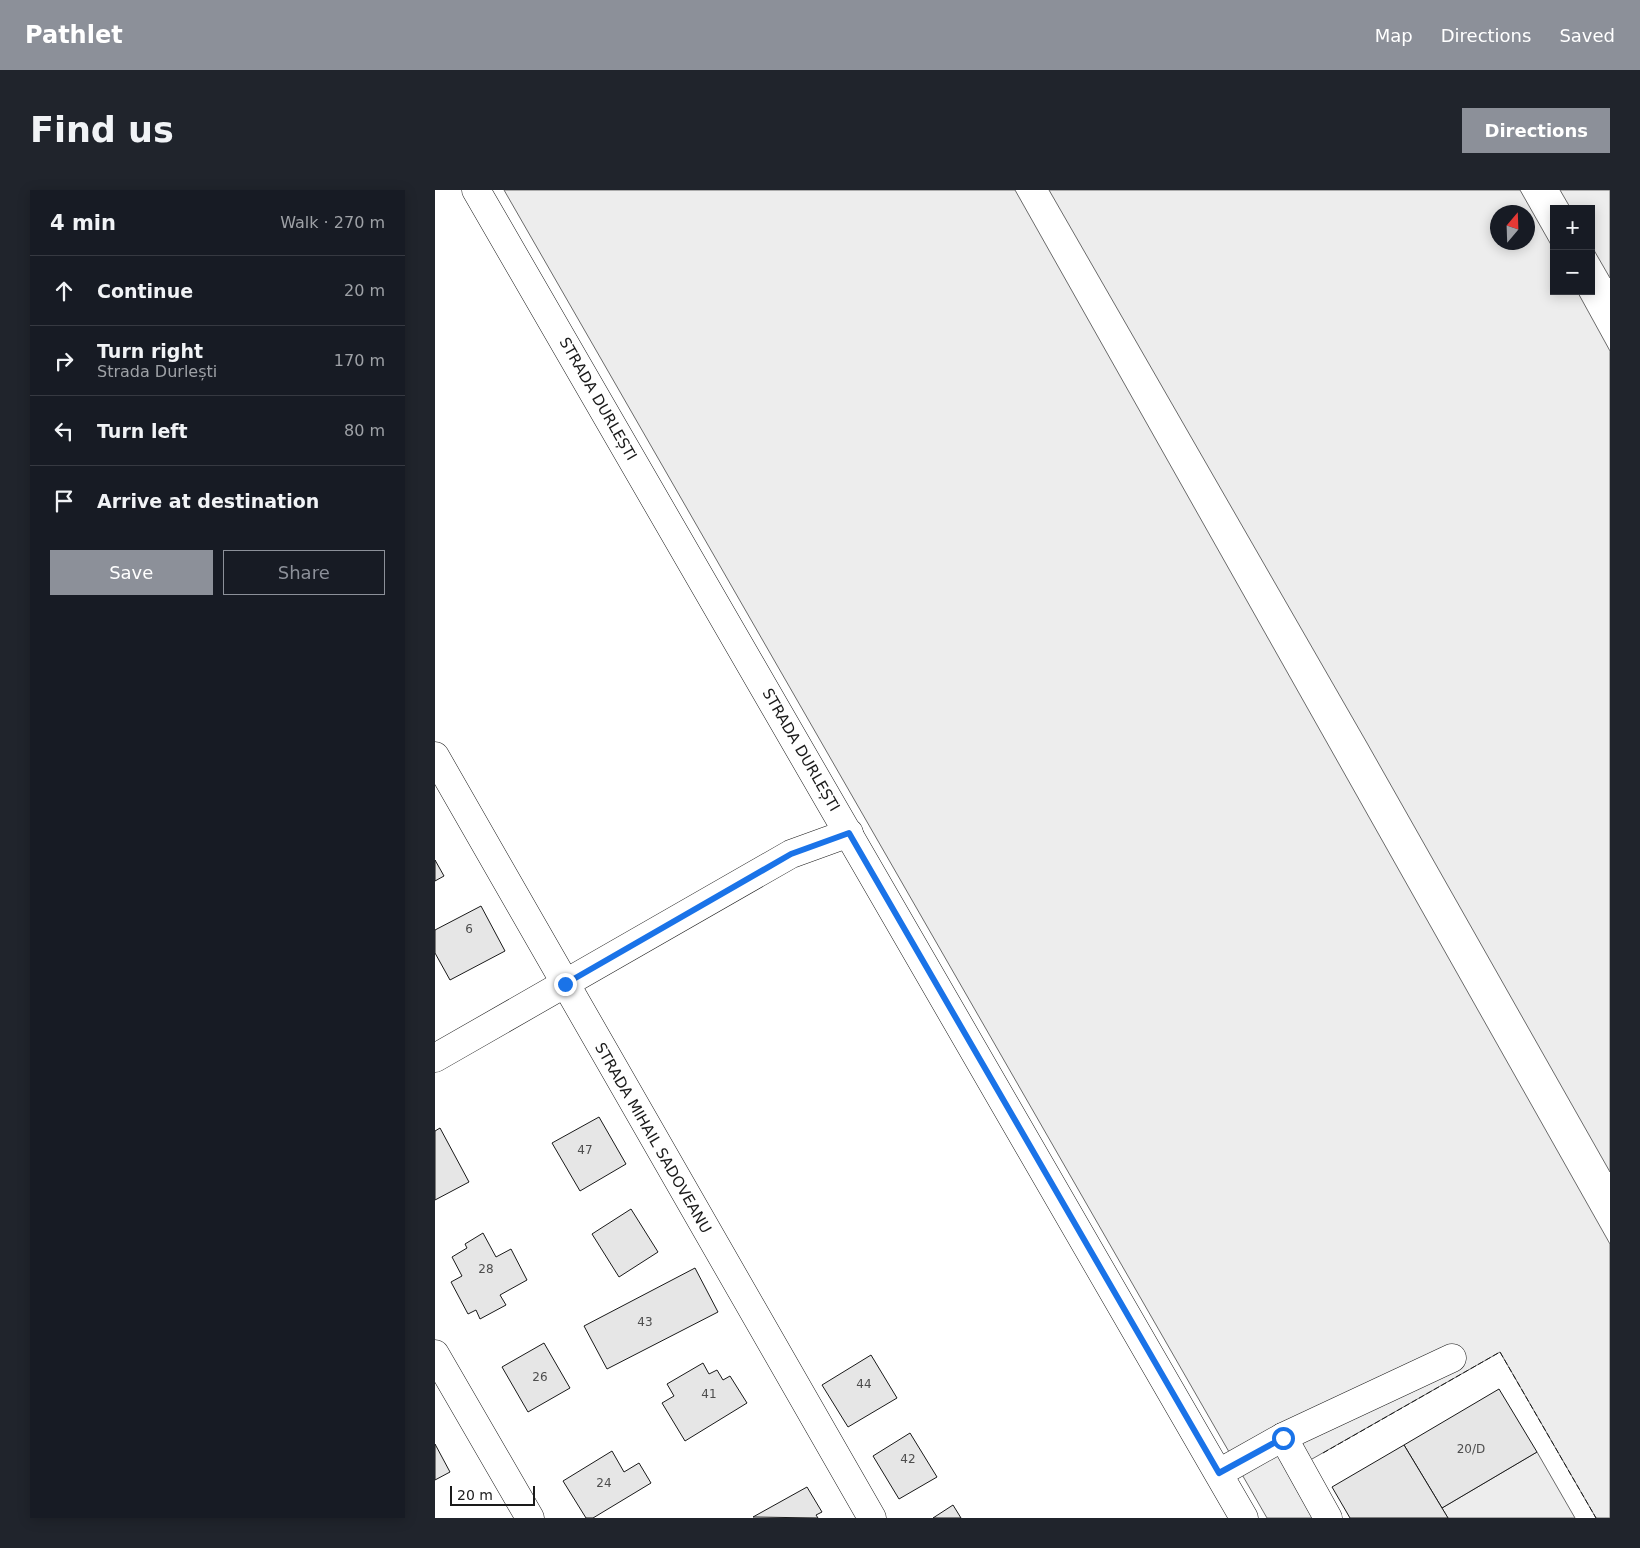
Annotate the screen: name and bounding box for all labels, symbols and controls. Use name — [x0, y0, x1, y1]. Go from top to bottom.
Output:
text: Pathlet — [25, 21, 123, 49]
text: Map — [1375, 25, 1413, 46]
text: Directions — [1441, 25, 1531, 46]
text: Saved — [1559, 25, 1615, 46]
button: Directions — [1462, 108, 1610, 153]
text: Find us — [30, 110, 174, 150]
north arrow — [1490, 205, 1535, 250]
map controls — [1550, 205, 1595, 295]
button: + — [1550, 205, 1595, 250]
text: 4 min — [50, 211, 116, 235]
text: Walk · 270 m — [280, 213, 385, 232]
button: − — [1550, 250, 1595, 295]
icon: ahead — [50, 277, 78, 305]
text: Continue — [97, 280, 193, 302]
text: 20 m — [344, 281, 385, 300]
street label: STRADA DURLEȘTI — [555, 334, 641, 464]
text: Turn right — [97, 340, 203, 362]
icon: right — [50, 347, 78, 375]
text: 170 m — [334, 351, 385, 370]
text: Strada Durlești — [97, 362, 217, 381]
icon: left — [50, 417, 78, 445]
text: Turn left — [97, 420, 188, 442]
text: 80 m — [344, 421, 385, 440]
icon: arrive — [50, 487, 78, 515]
text: Arrive at destination — [97, 490, 319, 512]
button: Save — [50, 550, 213, 595]
button: Share — [223, 550, 385, 595]
street label: STRADA DURLEȘTI — [758, 685, 844, 815]
house number: 6 — [465, 922, 473, 936]
route end — [554, 973, 577, 996]
street label: STRADA MIHAIL SADOVEANU — [591, 1040, 715, 1236]
house number: 47 — [577, 1143, 593, 1157]
house number: 28 — [478, 1262, 494, 1276]
house number: 43 — [637, 1315, 653, 1329]
house number: 26 — [532, 1370, 548, 1384]
house number: 44 — [856, 1377, 872, 1391]
house number: 41 — [701, 1387, 717, 1401]
route start — [1272, 1427, 1295, 1450]
house number: 20/D — [1457, 1442, 1485, 1456]
house number: 42 — [900, 1452, 916, 1466]
house number: 24 — [596, 1476, 612, 1490]
scale bar — [450, 1483, 535, 1506]
text: 20 m — [457, 1487, 493, 1503]

